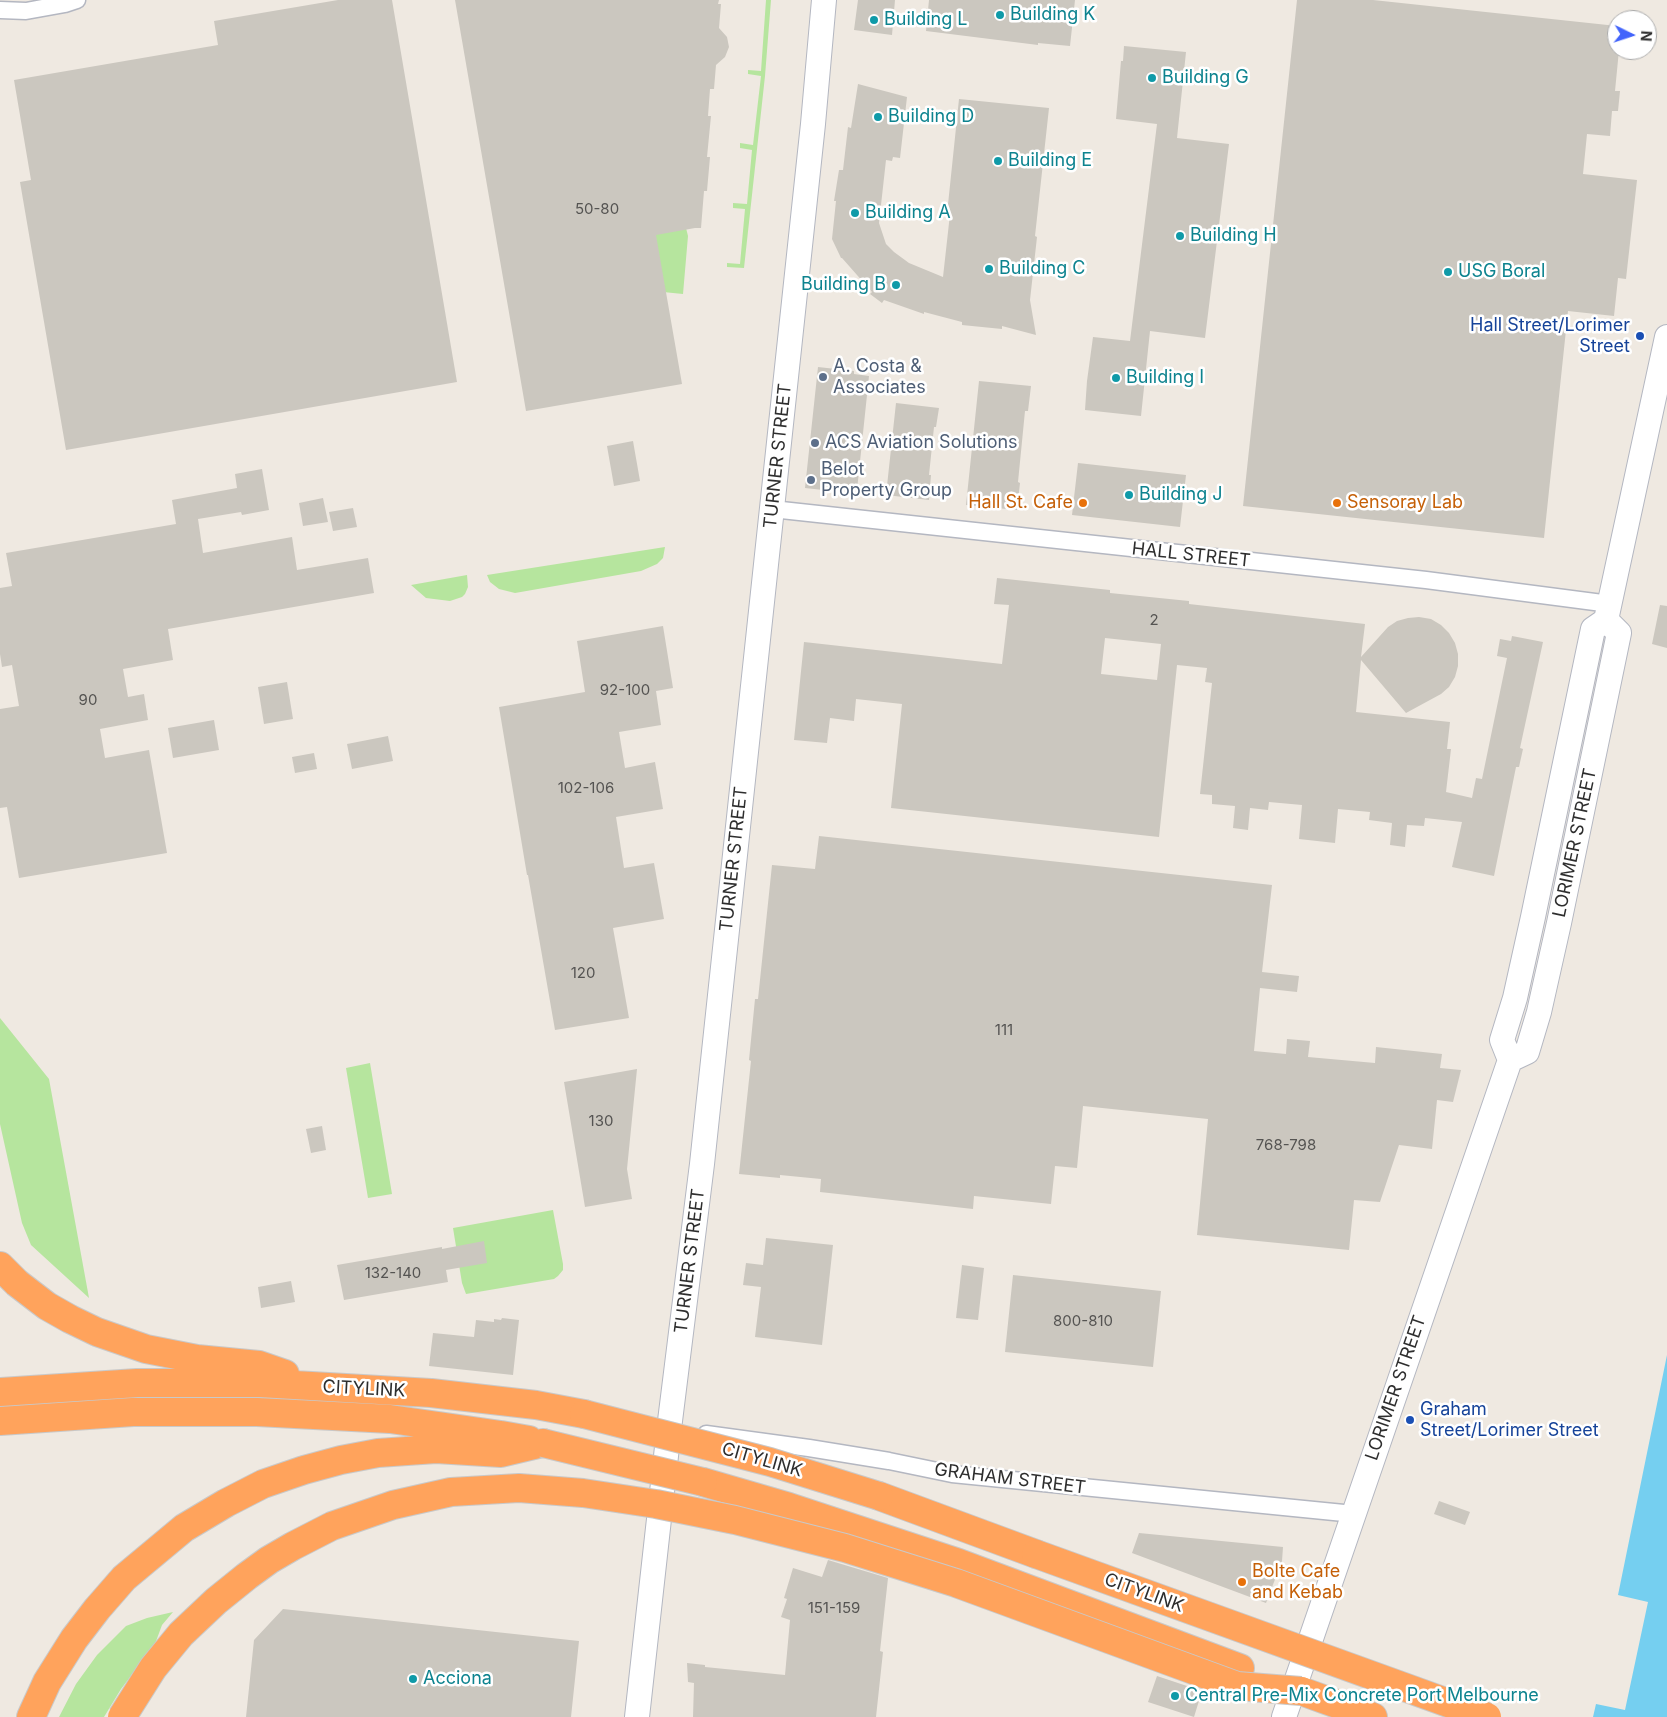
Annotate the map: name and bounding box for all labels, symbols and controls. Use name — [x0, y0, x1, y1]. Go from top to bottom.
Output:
place label: Building K — [1010, 4, 1095, 26]
place label: Building L — [884, 9, 967, 31]
marker: Building K — [994, 9, 1006, 21]
north arrow — [1607, 10, 1657, 60]
marker: Building L — [868, 14, 880, 26]
text: N — [1638, 30, 1655, 42]
place label: Building G — [1162, 67, 1249, 89]
marker: Building G — [1146, 72, 1158, 84]
place label: Building D — [888, 106, 974, 128]
marker: Building D — [872, 111, 884, 123]
place label: Building E — [1008, 150, 1092, 172]
marker: Building E — [992, 155, 1004, 167]
house number: 50-80 — [575, 200, 619, 218]
place label: Building A — [865, 202, 951, 224]
marker: Building A — [849, 207, 861, 219]
place label: Building H — [1190, 225, 1277, 247]
marker: Building H — [1174, 230, 1186, 242]
place label: Building C — [999, 258, 1085, 280]
place label: USG Boral — [1458, 261, 1545, 283]
marker: Building C — [983, 263, 995, 275]
marker: USG Boral — [1442, 266, 1454, 278]
place label: Building B — [801, 274, 886, 296]
marker: Building B — [890, 279, 902, 291]
place label: Hall Street/Lorimer Street — [1470, 315, 1630, 358]
marker: Hall Street/Lorimer Street — [1634, 330, 1646, 342]
place label: A. Costa & Associates — [833, 356, 926, 398]
place label: Building I — [1126, 367, 1204, 389]
marker: A. Costa & Associates — [817, 371, 829, 383]
marker: Building I — [1110, 372, 1122, 384]
street label: TURNER STREET — [760, 382, 796, 530]
place label: ACS Aviation Solutions — [825, 432, 1018, 454]
marker: ACS Aviation Solutions — [809, 437, 821, 449]
place label: Belot Property Group — [821, 459, 952, 502]
marker: Belot Property Group — [805, 474, 817, 486]
place label: Building J — [1139, 484, 1223, 506]
marker: Building J — [1123, 489, 1135, 501]
place label: Hall St. Cafe — [968, 492, 1073, 514]
place label: Sensoray Lab — [1347, 492, 1463, 514]
marker: Hall St. Cafe — [1077, 497, 1089, 509]
marker: Sensoray Lab — [1331, 497, 1343, 509]
street label: HALL STREET — [1131, 538, 1251, 572]
house number: 2 — [1149, 611, 1159, 629]
house number: 92-100 — [600, 681, 650, 699]
house number: 90 — [79, 691, 97, 709]
street label: LORIMER STREET — [1549, 767, 1601, 919]
house number: 102-106 — [558, 779, 614, 797]
street label: TURNER STREET — [716, 785, 752, 933]
house number: 120 — [571, 964, 595, 982]
house number: 111 — [995, 1021, 1013, 1039]
house number: 130 — [589, 1112, 613, 1130]
house number: 768-798 — [1256, 1136, 1316, 1154]
street label: TURNER STREET — [670, 1187, 710, 1335]
house number: 132-140 — [365, 1264, 421, 1282]
house number: 800-810 — [1053, 1312, 1113, 1330]
street label: LORIMER STREET — [1361, 1313, 1431, 1463]
street label: CITYLINK — [322, 1376, 406, 1402]
place label: Graham Street/Lorimer Street — [1420, 1399, 1599, 1442]
marker: Graham Street/Lorimer Street — [1404, 1414, 1416, 1426]
street label: CITYLINK — [719, 1438, 805, 1482]
street label: GRAHAM STREET — [933, 1459, 1087, 1499]
place label: Bolte Cafe and Kebab — [1252, 1561, 1343, 1604]
street label: CITYLINK — [1101, 1569, 1187, 1617]
marker: Bolte Cafe and Kebab — [1236, 1576, 1248, 1588]
house number: 151-159 — [808, 1599, 860, 1617]
place label: Acciona — [423, 1668, 492, 1690]
marker: Acciona — [407, 1673, 419, 1685]
place label: Central Pre-Mix Concrete Port Melbourne — [1185, 1685, 1539, 1707]
marker: Central Pre-Mix Concrete Port Melbourne — [1169, 1690, 1181, 1702]

